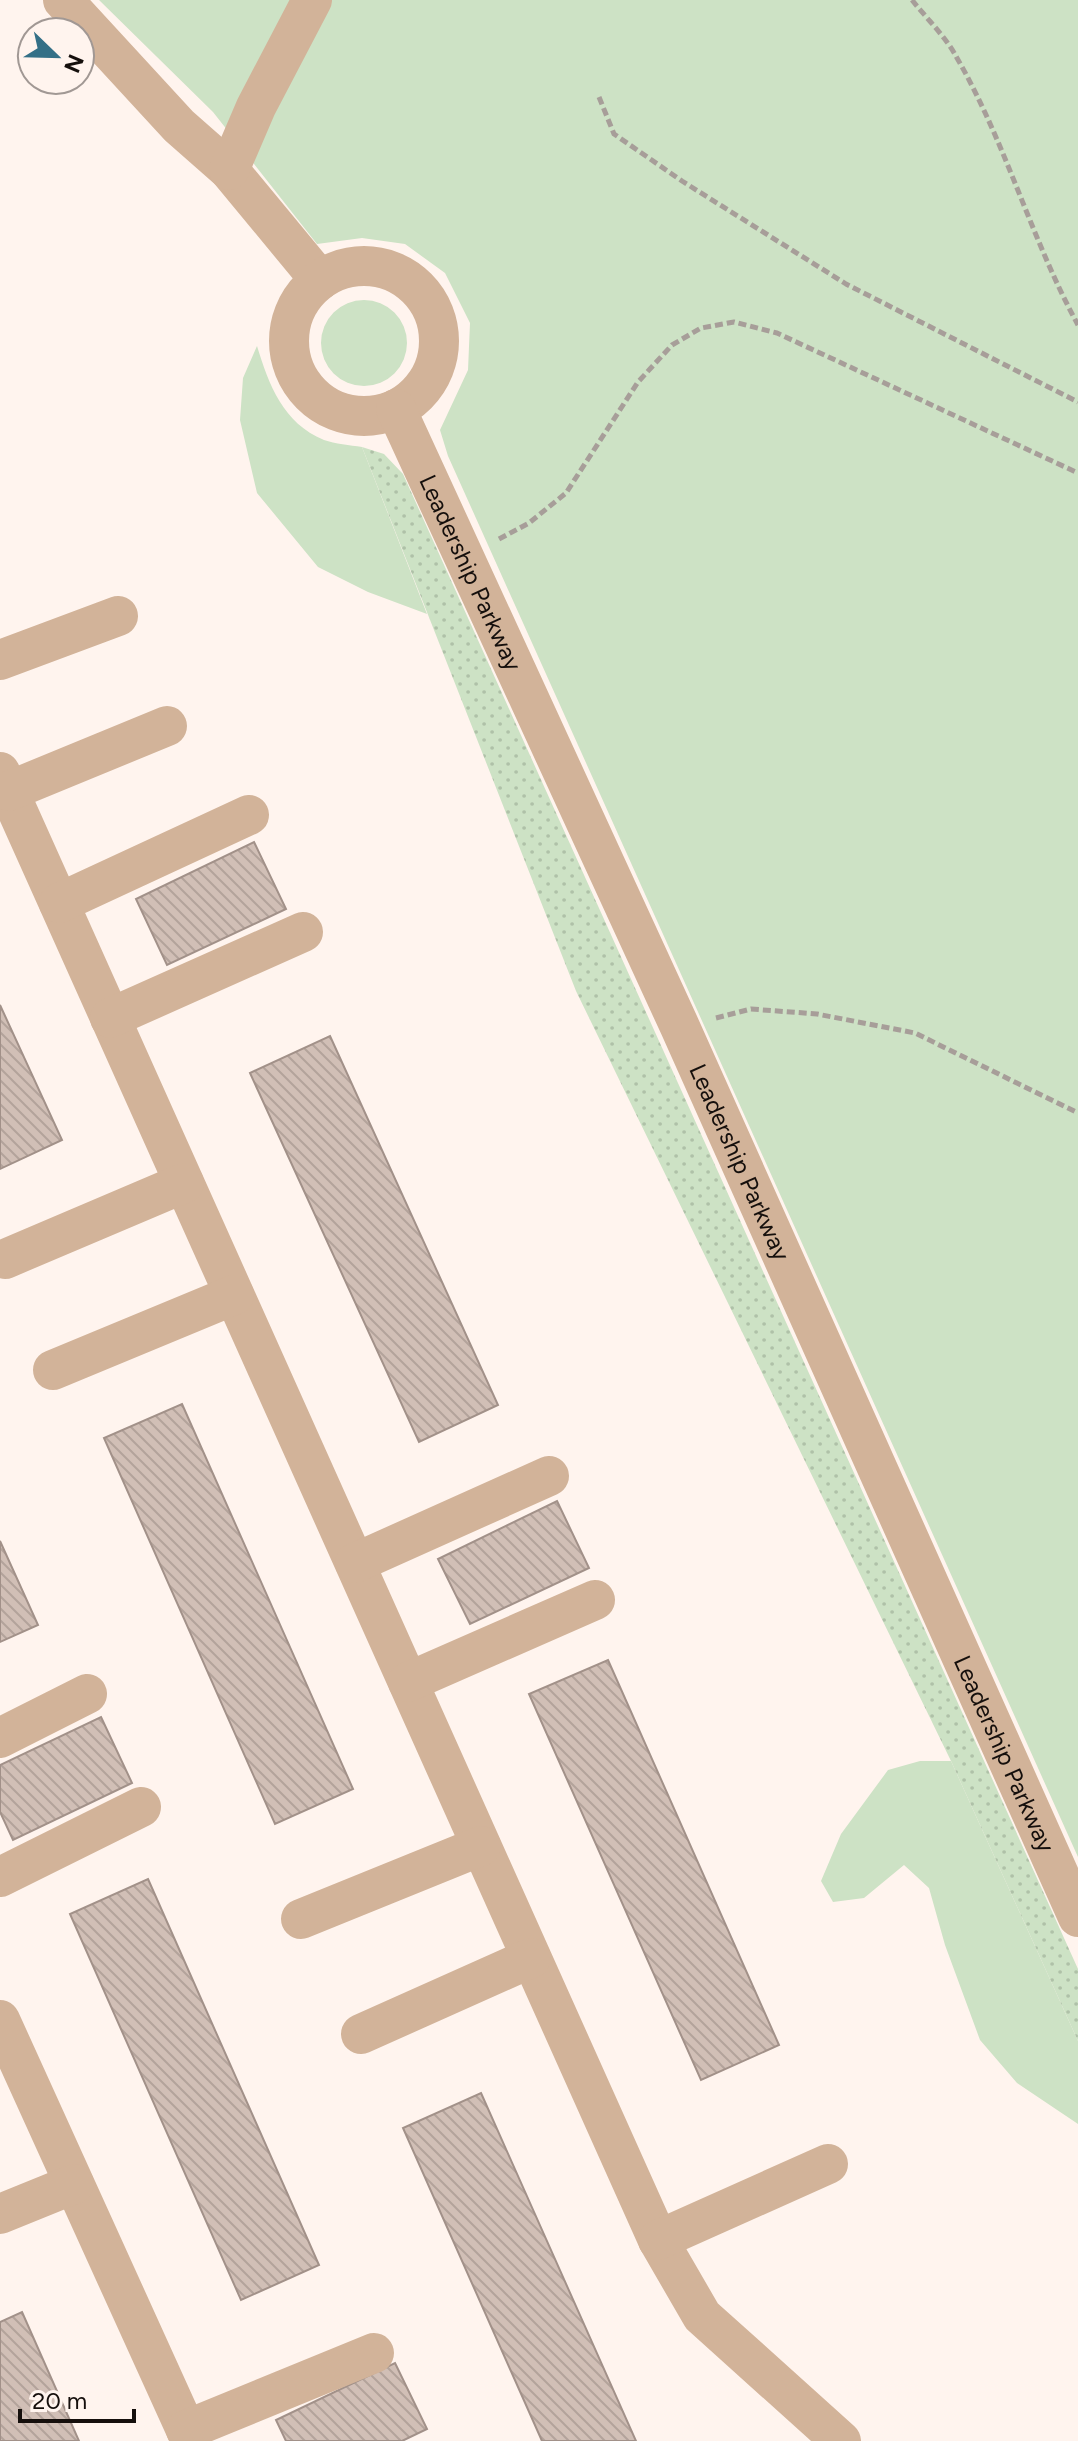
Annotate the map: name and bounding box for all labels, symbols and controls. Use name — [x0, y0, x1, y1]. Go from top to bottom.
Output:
north arrow — [16, 16, 96, 96]
text: N — [58, 51, 90, 77]
street label: Leadership Parkway — [414, 470, 529, 675]
street label: Leadership Parkway — [684, 1059, 797, 1265]
street label: Leadership Parkway — [948, 1651, 1062, 1857]
scale bar — [20, 2373, 134, 2423]
text: 20 m — [32, 2386, 87, 2415]

